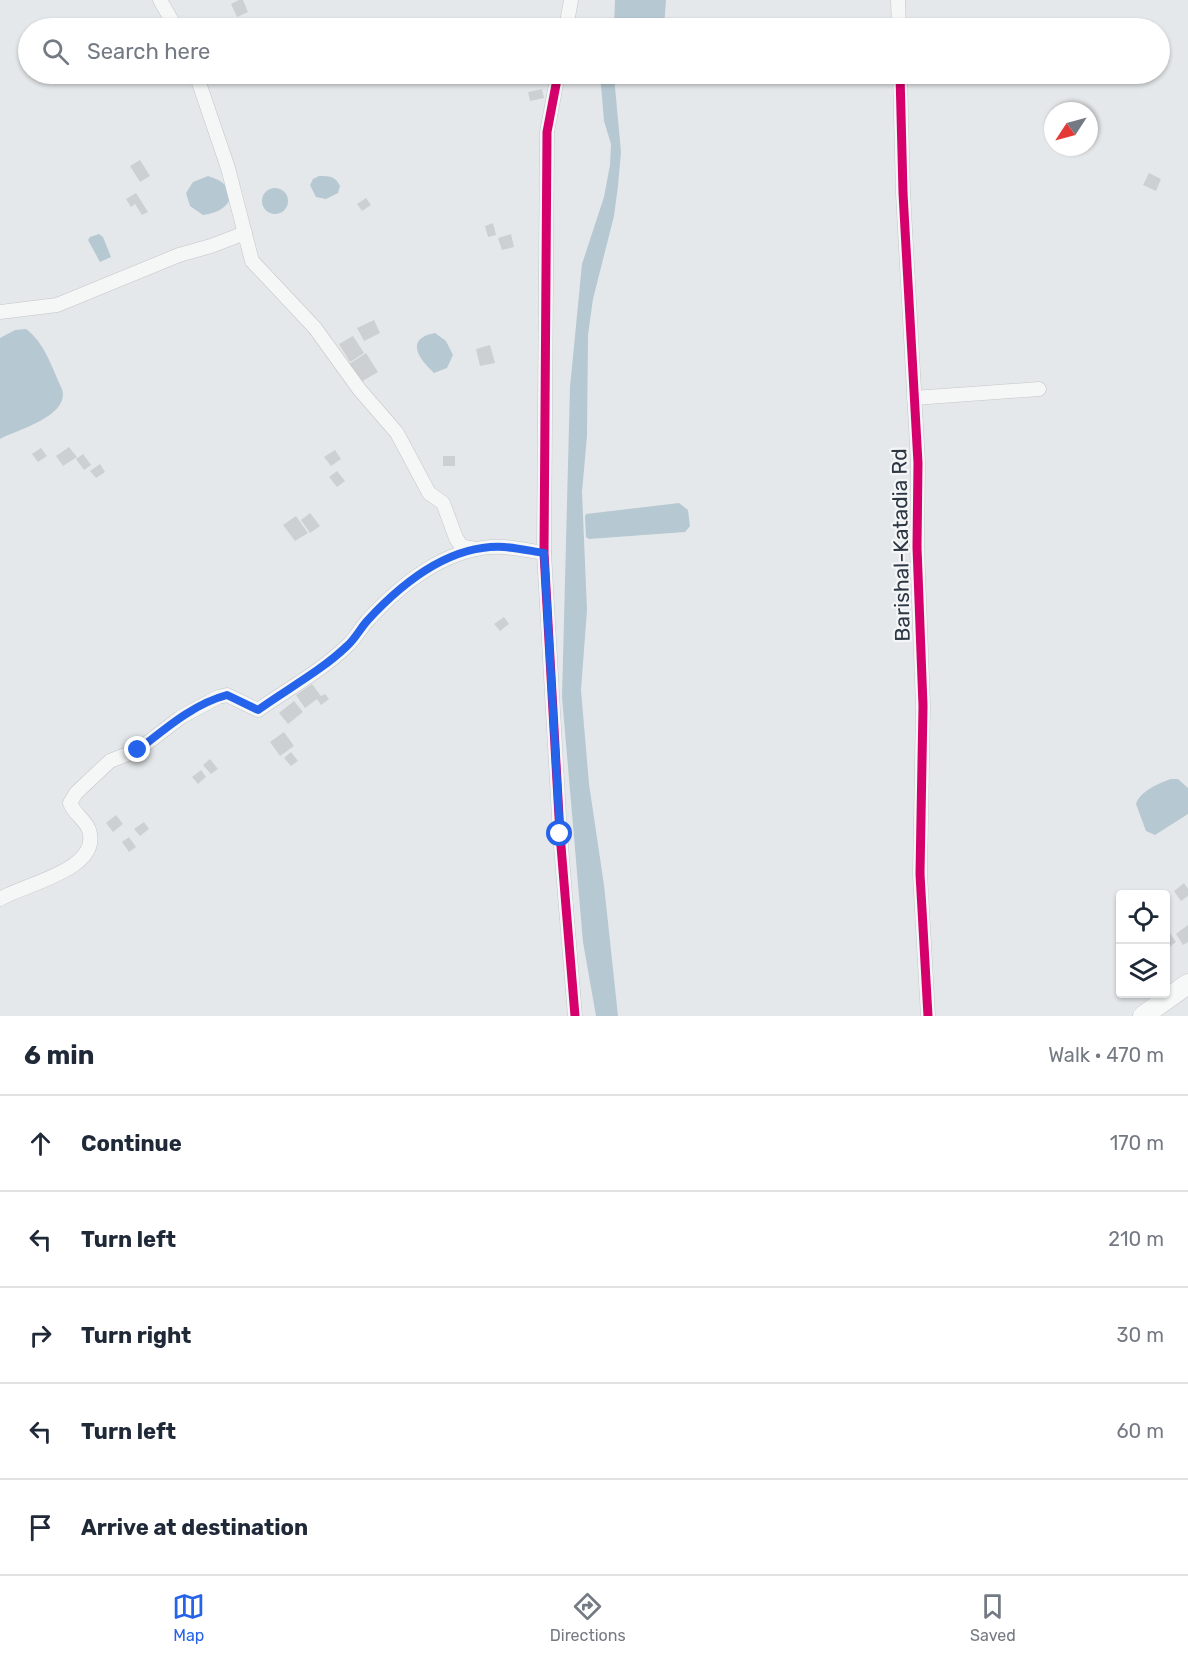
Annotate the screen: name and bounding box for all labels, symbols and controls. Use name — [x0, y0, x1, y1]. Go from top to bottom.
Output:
search box — [18, 18, 1170, 84]
icon: search — [39, 35, 72, 68]
text: Search here — [87, 38, 210, 65]
north arrow — [1044, 102, 1098, 156]
street label: Barishal-Katadia Rd — [886, 448, 915, 642]
route end — [124, 736, 150, 762]
route start — [546, 820, 572, 846]
map controls — [1116, 890, 1170, 998]
button: locate — [1116, 890, 1170, 944]
button: layers — [1116, 944, 1170, 998]
text: 6 min — [24, 1040, 94, 1071]
text: Walk · 470 m — [1048, 1043, 1164, 1067]
icon: ahead — [24, 1127, 57, 1160]
text: Continue — [81, 1130, 182, 1157]
text: 170 m — [1110, 1131, 1164, 1155]
icon: left — [24, 1223, 57, 1256]
text: Turn left — [81, 1226, 176, 1253]
text: 210 m — [1108, 1227, 1164, 1251]
icon: right — [24, 1319, 57, 1352]
text: Turn right — [81, 1322, 191, 1349]
text: 30 m — [1117, 1323, 1164, 1347]
icon: left — [24, 1415, 57, 1448]
text: Turn left — [81, 1418, 176, 1445]
text: 60 m — [1117, 1419, 1164, 1443]
icon: arrive — [24, 1511, 57, 1544]
text: Arrive at destination — [81, 1514, 308, 1541]
tab: Map — [172, 1590, 205, 1645]
tab: Directions — [550, 1590, 626, 1645]
tab: Saved — [970, 1590, 1016, 1645]

